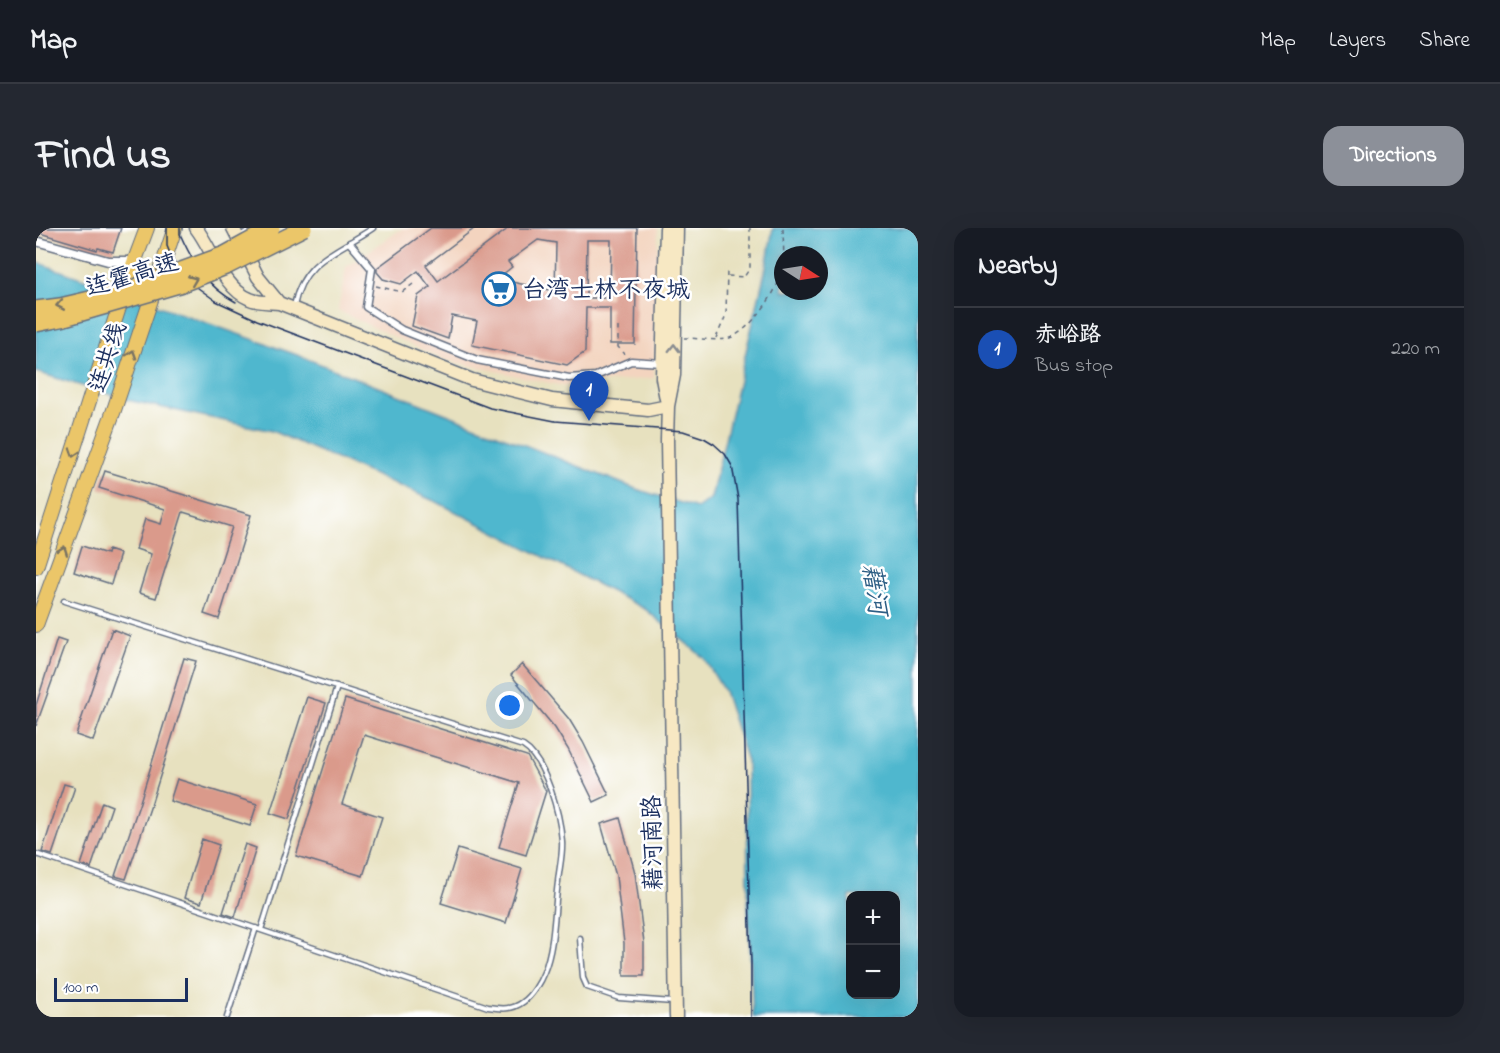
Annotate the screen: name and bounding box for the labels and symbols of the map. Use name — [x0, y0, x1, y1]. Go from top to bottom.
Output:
street label: 连霍高速 — [82, 246, 184, 307]
north arrow — [774, 246, 828, 300]
supermarket icon: 台湾士林不夜城 — [481, 271, 517, 307]
place label: 台湾士林不夜城 — [522, 274, 690, 309]
one-way arrow — [187, 275, 198, 287]
one-way arrow — [55, 299, 65, 311]
street label: 连共线 — [82, 318, 137, 397]
one-way arrow — [668, 344, 680, 353]
one-way arrow — [125, 349, 137, 360]
pin: 1 — [570, 372, 608, 421]
one-way arrow — [68, 447, 81, 458]
one-way arrow — [55, 546, 68, 556]
water label: 藉河 — [851, 561, 896, 622]
your location — [495, 691, 524, 720]
street label: 藉河南路 — [636, 795, 673, 891]
scale bar — [54, 975, 188, 1002]

